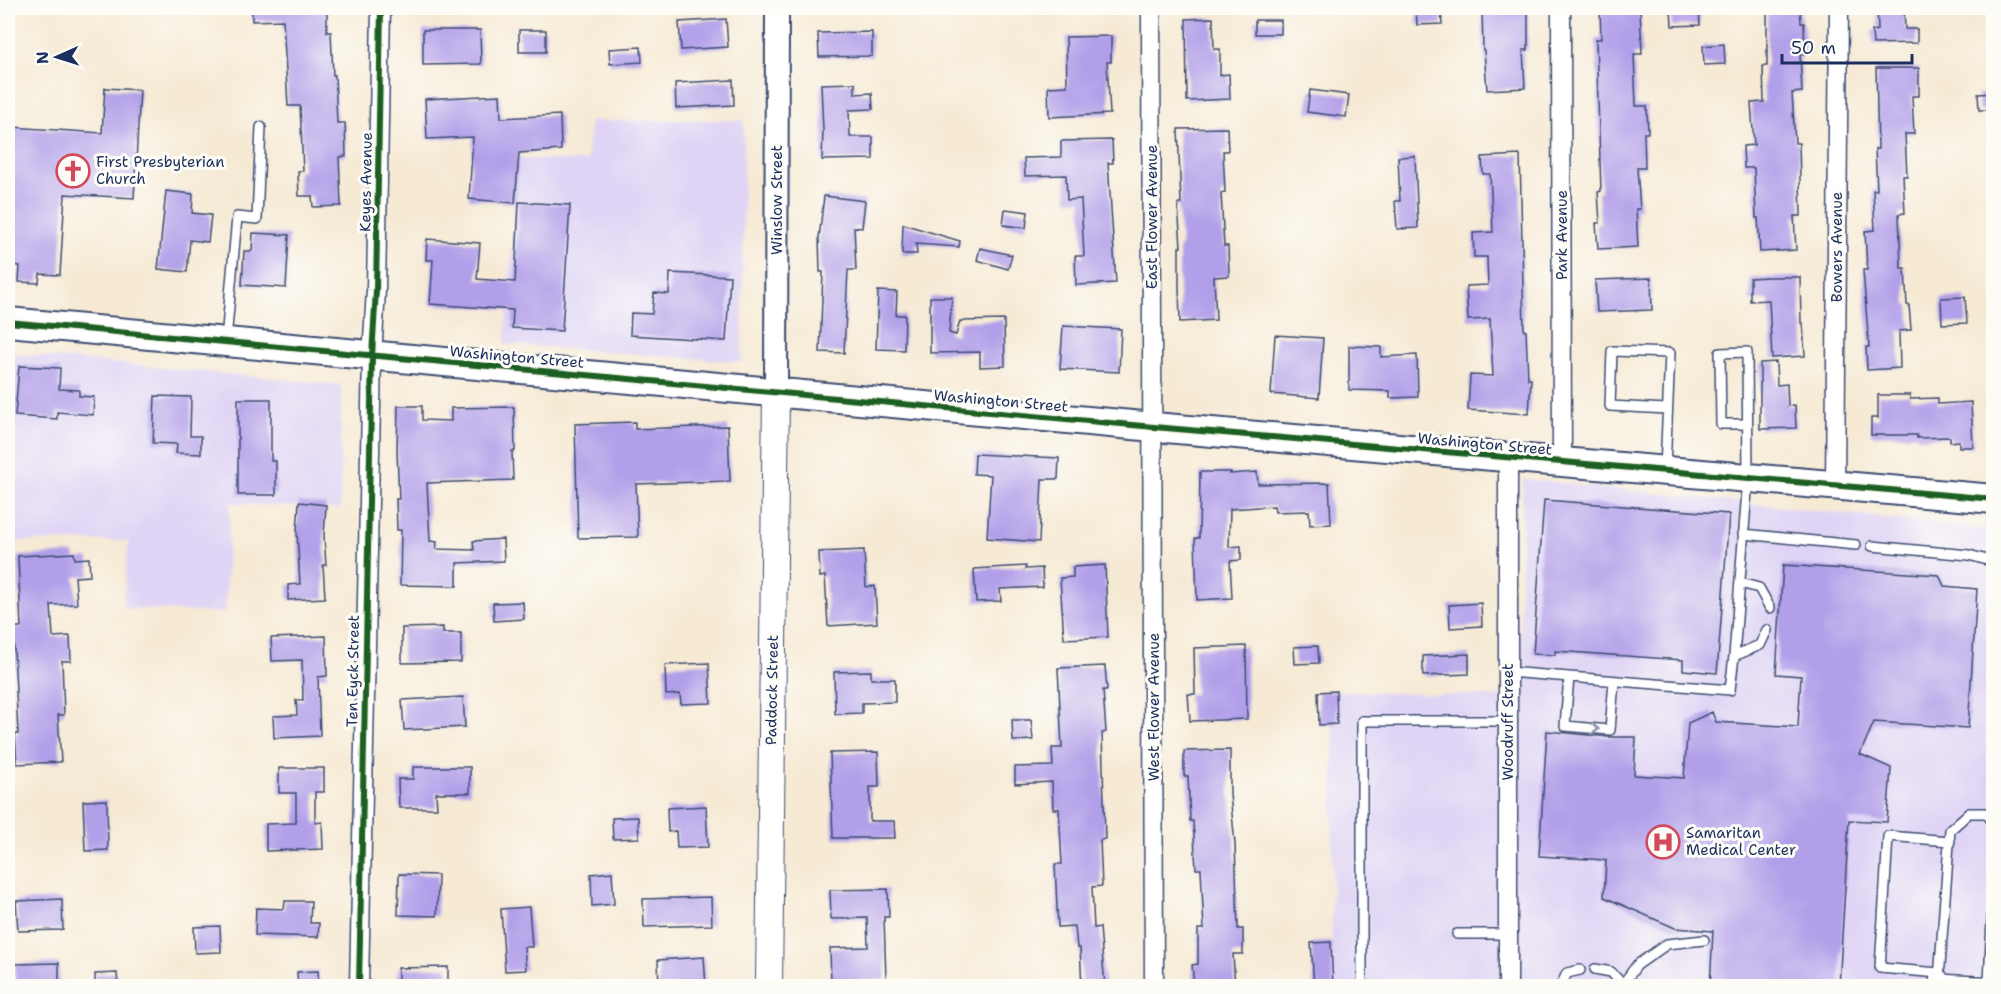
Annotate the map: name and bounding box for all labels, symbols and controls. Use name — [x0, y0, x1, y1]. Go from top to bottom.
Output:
north arrow — [27, 27, 87, 87]
scale bar — [1782, 27, 1912, 65]
text: 50 m — [1791, 36, 1836, 60]
text: N — [32, 51, 53, 65]
street label: Keyes Avenue — [355, 132, 377, 232]
street label: Winslow Street — [767, 145, 787, 255]
street label: East Flower Avenue — [1142, 145, 1162, 289]
place label: First Presbyterian Church — [96, 152, 224, 189]
church icon: First Presbyterian Church — [55, 153, 91, 189]
street label: Park Avenue — [1552, 190, 1572, 280]
street label: Bowers Avenue — [1827, 192, 1847, 302]
street label: Washington Street — [449, 341, 585, 373]
street label: Washington Street — [933, 385, 1069, 417]
street label: Washington Street — [1417, 428, 1553, 460]
street label: Ten Eyck Street — [342, 615, 364, 727]
street label: West Flower Avenue — [1144, 633, 1164, 781]
street label: Paddock Street — [761, 635, 783, 745]
street label: Woodruff Street — [1498, 663, 1518, 781]
one-way arrow — [1590, 722, 1600, 735]
place label: Samaritan Medical Center — [1686, 823, 1796, 860]
hospital icon: Samaritan Medical Center — [1645, 824, 1681, 860]

